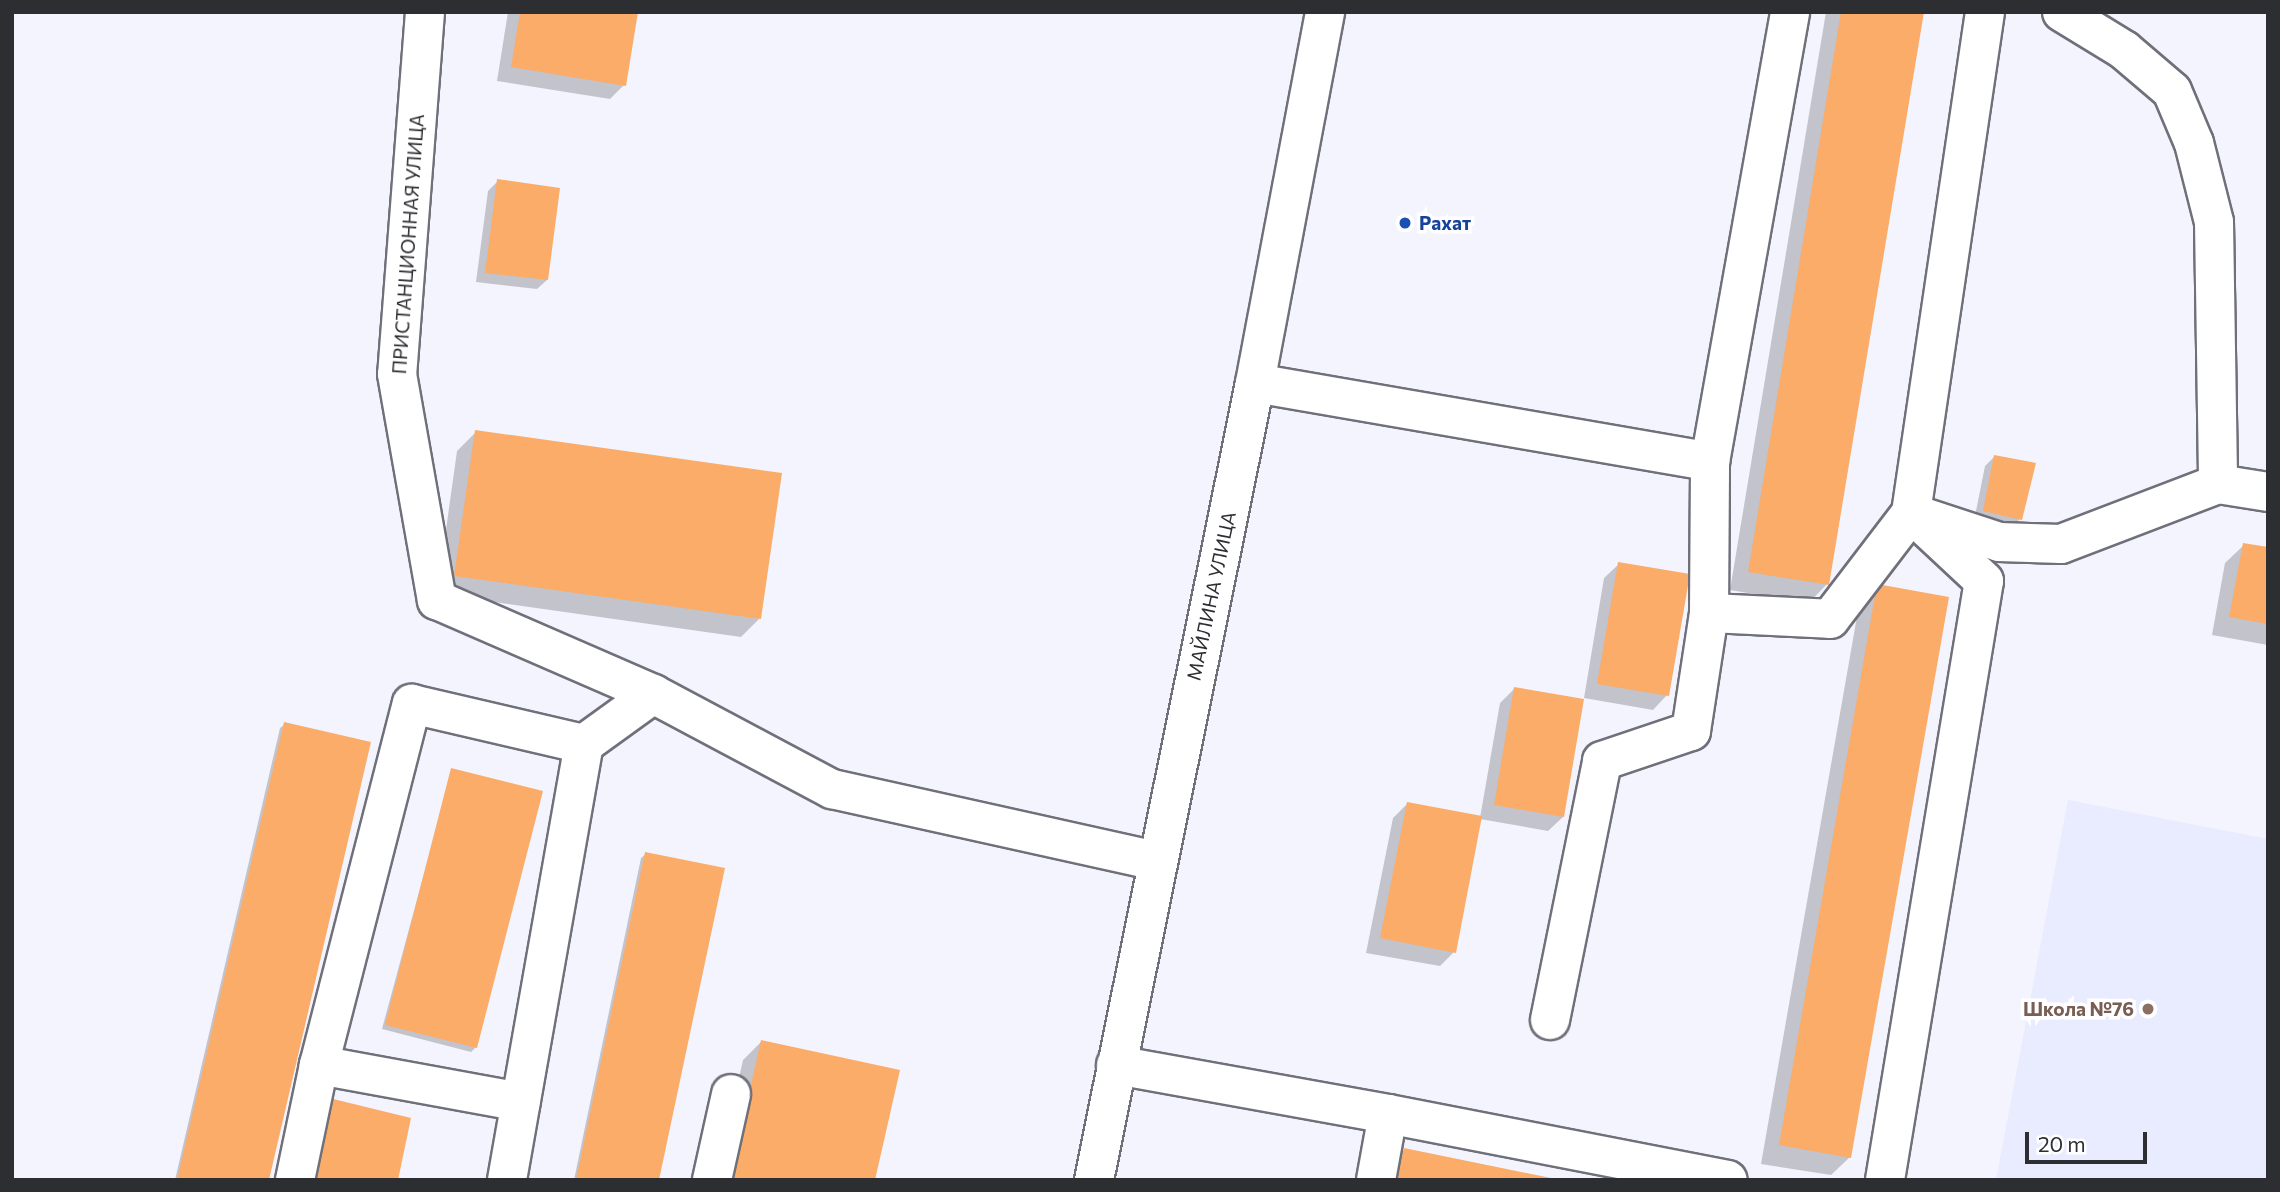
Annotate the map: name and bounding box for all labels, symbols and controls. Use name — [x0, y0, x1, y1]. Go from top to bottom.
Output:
street label: ПРИСТАНЦИОННАЯ УЛИЦА — [388, 113, 428, 375]
place label: Рахат — [1419, 212, 1471, 234]
marker: Рахат — [1397, 215, 1413, 231]
street label: МАЙЛИНА УЛИЦА — [1182, 509, 1240, 683]
place label: Школа №76 — [2023, 998, 2134, 1020]
marker: Школа №76 — [2140, 1001, 2156, 1017]
scale bar — [2028, 1118, 2150, 1162]
text: 20 m — [2038, 1131, 2086, 1156]

